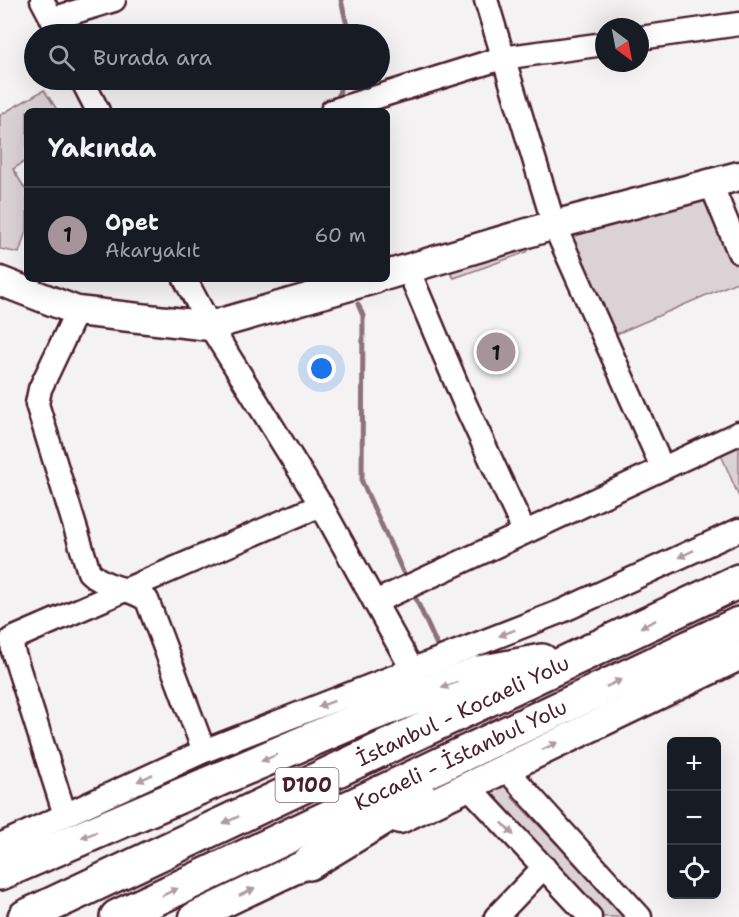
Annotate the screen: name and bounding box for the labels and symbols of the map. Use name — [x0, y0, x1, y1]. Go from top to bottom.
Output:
north arrow — [595, 18, 649, 72]
pin: 1 — [476, 330, 516, 374]
your location — [307, 354, 336, 383]
one-way arrow — [677, 550, 694, 559]
one-way arrow — [639, 620, 656, 629]
one-way arrow — [498, 628, 516, 638]
street label: İstanbul - Kocaeli Yolu — [352, 649, 574, 773]
one-way arrow — [606, 679, 623, 688]
one-way arrow — [440, 680, 458, 690]
street label: Kocaeli - İstanbul Yolu — [350, 693, 572, 817]
one-way arrow — [317, 700, 335, 709]
one-way arrow — [542, 742, 559, 751]
one-way arrow — [259, 753, 277, 763]
road number: D100 — [276, 768, 338, 802]
one-way arrow — [137, 773, 154, 782]
one-way arrow — [222, 816, 239, 825]
one-way arrow — [501, 821, 515, 836]
one-way arrow — [80, 830, 98, 840]
one-way arrow — [162, 888, 179, 897]
one-way arrow — [238, 888, 255, 897]

